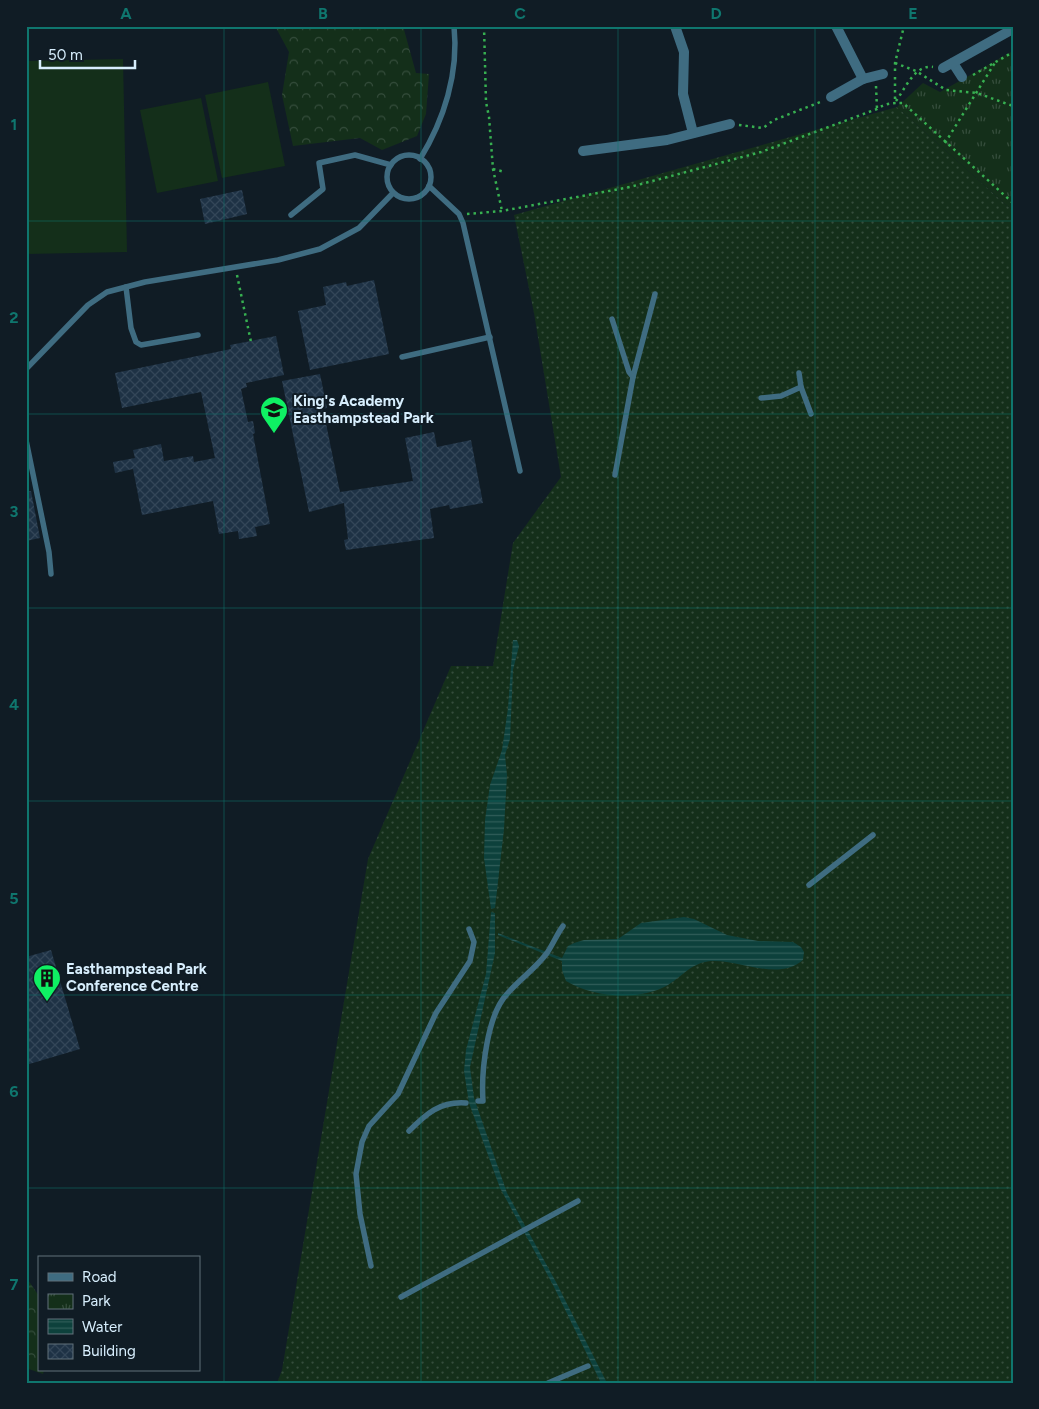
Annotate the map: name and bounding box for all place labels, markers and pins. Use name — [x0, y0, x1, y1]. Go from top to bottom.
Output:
place label: King's Academy Easthampstead Park — [293, 392, 434, 427]
school or university icon: King's Academy Easthampstead Park — [259, 395, 289, 434]
place label: Easthampstead Park Conference Centre — [66, 960, 207, 995]
building icon: Easthampstead Park Conference Centre — [32, 963, 62, 1002]

